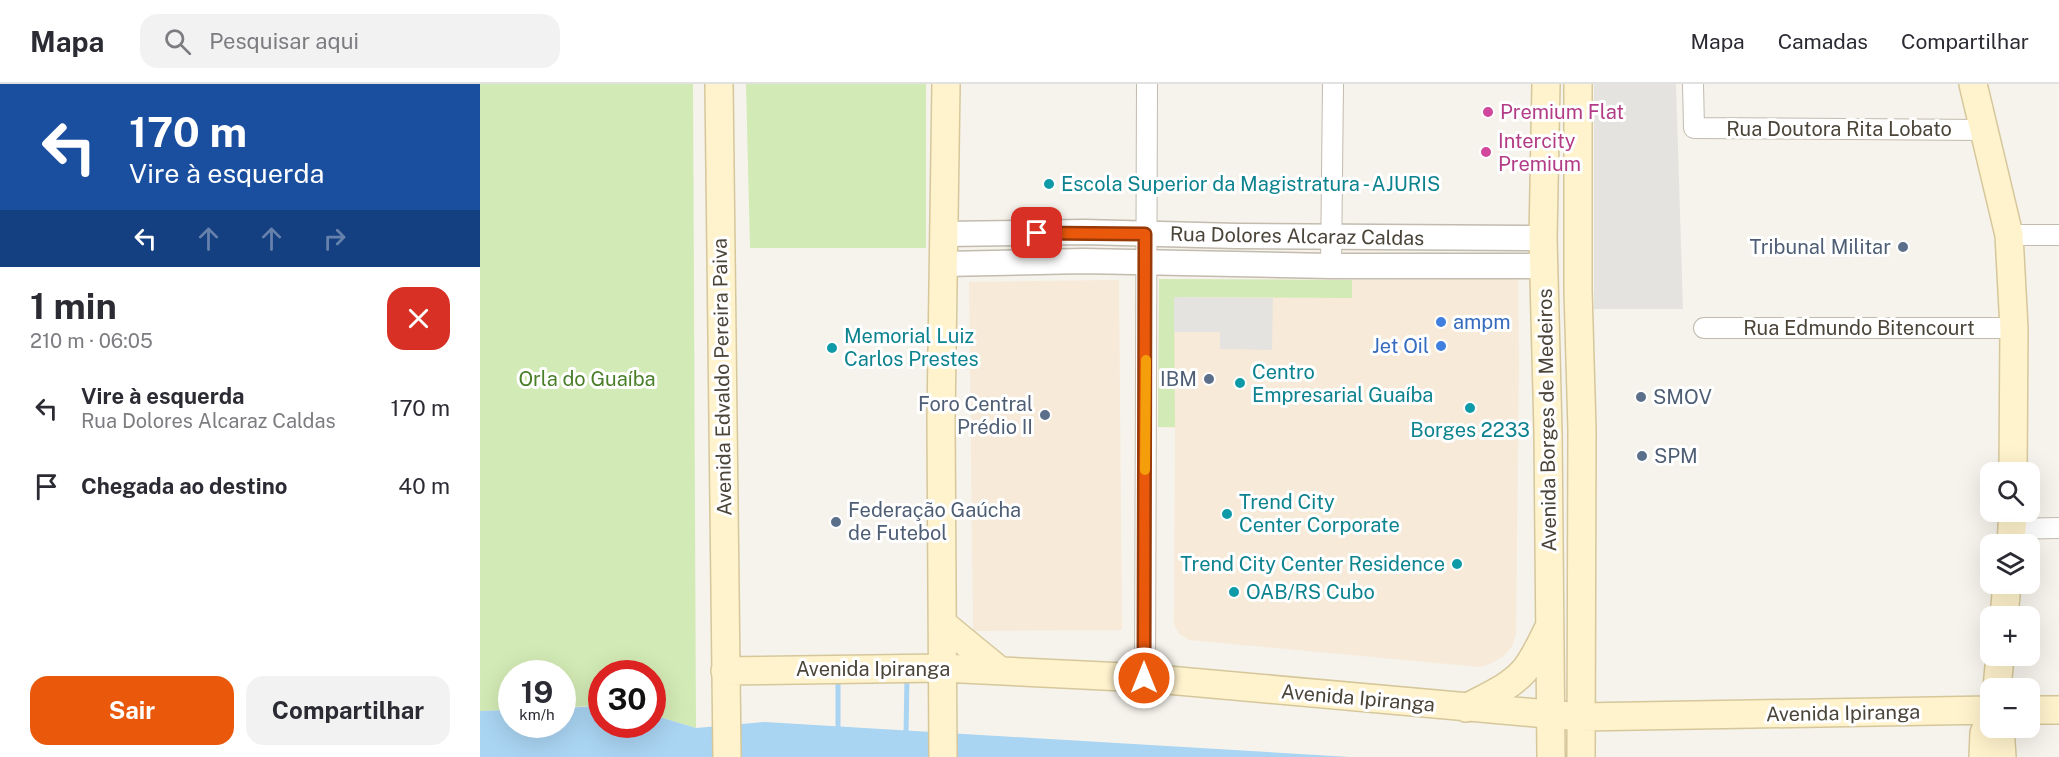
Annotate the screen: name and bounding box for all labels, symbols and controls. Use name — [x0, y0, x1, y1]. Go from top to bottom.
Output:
search box — [140, 14, 560, 68]
text: Mapa — [30, 25, 104, 58]
icon: search — [161, 25, 194, 58]
text: Pesquisar aqui — [209, 28, 359, 54]
text: Mapa — [1691, 29, 1745, 54]
text: Camadas — [1778, 29, 1868, 54]
text: Compartilhar — [1901, 29, 2029, 54]
place label: Premium Flat — [1500, 100, 1624, 124]
marker: Premium Flat — [1481, 105, 1495, 119]
text: 170 m — [129, 107, 247, 156]
icon: left — [30, 108, 108, 186]
street label: Rua Doutora Rita Lobato — [1726, 117, 1952, 141]
place label: Intercity Premium — [1498, 129, 1581, 176]
marker: Intercity Premium — [1479, 145, 1493, 159]
text: Vire à esquerda — [129, 157, 324, 189]
place label: Escola Superior da Magistratura - AJURIS — [1061, 172, 1440, 196]
marker: Escola Superior da Magistratura - AJURIS — [1042, 177, 1056, 191]
pin — [1011, 207, 1062, 258]
icon: arrive — [1020, 216, 1053, 249]
icon: left — [129, 222, 162, 255]
icon: ahead — [192, 222, 225, 255]
icon: ahead — [255, 222, 288, 255]
icon: right — [318, 222, 351, 255]
street label: Rua Dolores Alcaraz Caldas — [1170, 222, 1424, 250]
place label: Tribunal Militar — [1749, 235, 1891, 259]
street label: Avenida Edvaldo Pereira Paiva — [708, 238, 736, 516]
marker: Tribunal Militar — [1896, 240, 1910, 254]
text: 1 min — [30, 285, 117, 327]
button: close — [387, 287, 450, 350]
street label: Avenida Borges de Medeiros — [1533, 288, 1561, 552]
place label: ampm — [1453, 310, 1511, 334]
marker: ampm — [1434, 315, 1448, 329]
street label: Rua Edmundo Bitencourt — [1743, 316, 1975, 340]
place label: Memorial Luiz Carlos Prestes — [844, 324, 979, 371]
text: 210 m · 06:05 — [30, 329, 153, 353]
place label: Jet Oil — [1372, 334, 1429, 358]
marker: Jet Oil — [1434, 339, 1448, 353]
marker: Memorial Luiz Carlos Prestes — [825, 341, 839, 355]
place label: Centro Empresarial Guaíba — [1252, 360, 1433, 407]
park label: Orla do Guaíba — [518, 367, 656, 391]
place label: IBM — [1160, 367, 1197, 391]
marker: IBM — [1202, 372, 1216, 386]
marker: Centro Empresarial Guaíba — [1233, 376, 1247, 390]
text: Vire à esquerda — [81, 383, 245, 409]
place label: SMOV — [1653, 385, 1712, 409]
marker: SMOV — [1634, 390, 1648, 404]
icon: left — [30, 392, 63, 425]
place label: Foro Central Prédio II — [918, 392, 1033, 439]
text: 170 m — [390, 395, 450, 421]
marker: Borges 2233 — [1463, 401, 1477, 415]
marker: Foro Central Prédio II — [1038, 408, 1052, 422]
text: Rua Dolores Alcaraz Caldas — [81, 409, 336, 433]
place label: Borges 2233 — [1410, 418, 1530, 442]
place label: SPM — [1654, 444, 1698, 468]
marker: SPM — [1635, 449, 1649, 463]
map controls — [1980, 462, 2040, 738]
button: search — [1980, 462, 2040, 522]
icon: arrive — [30, 470, 63, 503]
text: Chegada ao destino — [81, 473, 287, 499]
text: 40 m — [398, 473, 450, 499]
place label: Trend City Center Corporate — [1239, 490, 1400, 537]
place label: Federação Gaúcha de Futebol — [848, 498, 1021, 545]
marker: Trend City Center Corporate — [1220, 507, 1234, 521]
marker: Federação Gaúcha de Futebol — [829, 515, 843, 529]
button: layers — [1980, 534, 2040, 594]
place label: Trend City Center Residence — [1180, 552, 1445, 576]
marker: Trend City Center Residence — [1450, 557, 1464, 571]
place label: OAB/RS Cubo — [1246, 580, 1375, 604]
marker: OAB/RS Cubo — [1227, 585, 1241, 599]
button: + — [1980, 606, 2040, 666]
position arrow — [1112, 646, 1176, 710]
street label: Avenida Ipiranga — [796, 657, 950, 681]
speed limit sign: 30 — [588, 660, 666, 738]
text: 19 — [521, 674, 553, 710]
button: Sair — [30, 676, 234, 745]
button: Compartilhar — [246, 676, 450, 745]
button: − — [1980, 678, 2040, 738]
street label: Avenida Ipiranga — [1280, 679, 1436, 717]
street label: Avenida Ipiranga — [1766, 700, 1920, 726]
text: km/h — [519, 706, 555, 723]

